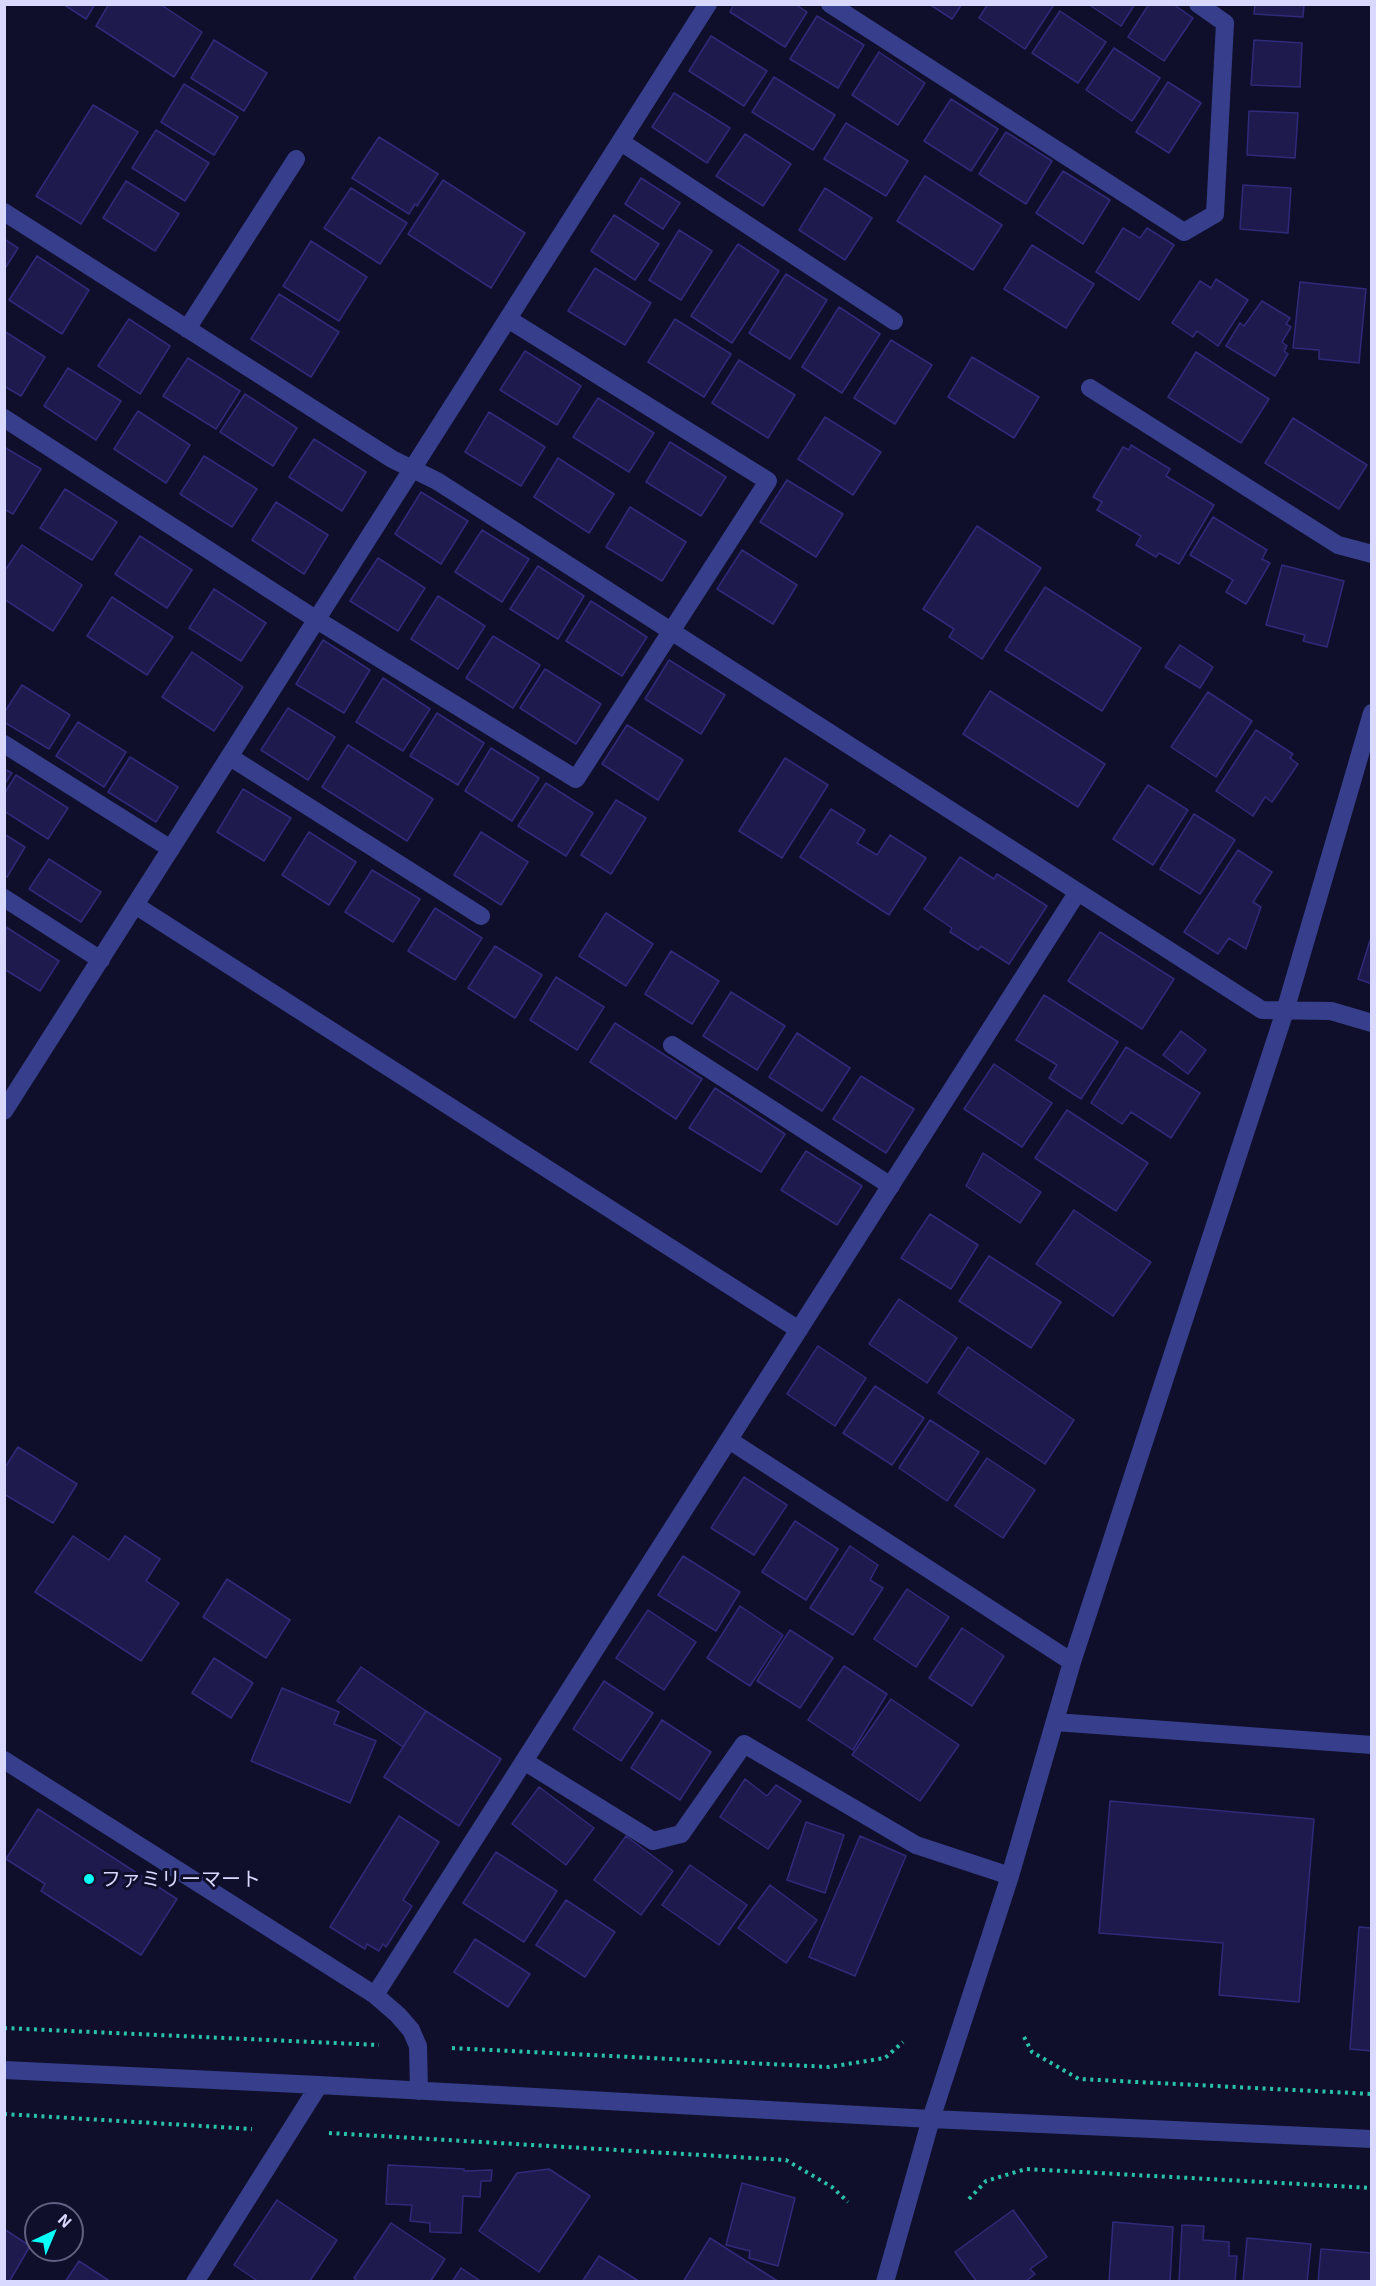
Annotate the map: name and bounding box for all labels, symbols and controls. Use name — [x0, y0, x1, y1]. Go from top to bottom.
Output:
place label: ファミリーマート — [101, 1867, 261, 1891]
marker: ファミリーマート — [82, 1872, 96, 1886]
north arrow — [24, 2202, 84, 2262]
text: N — [55, 2209, 76, 2231]

